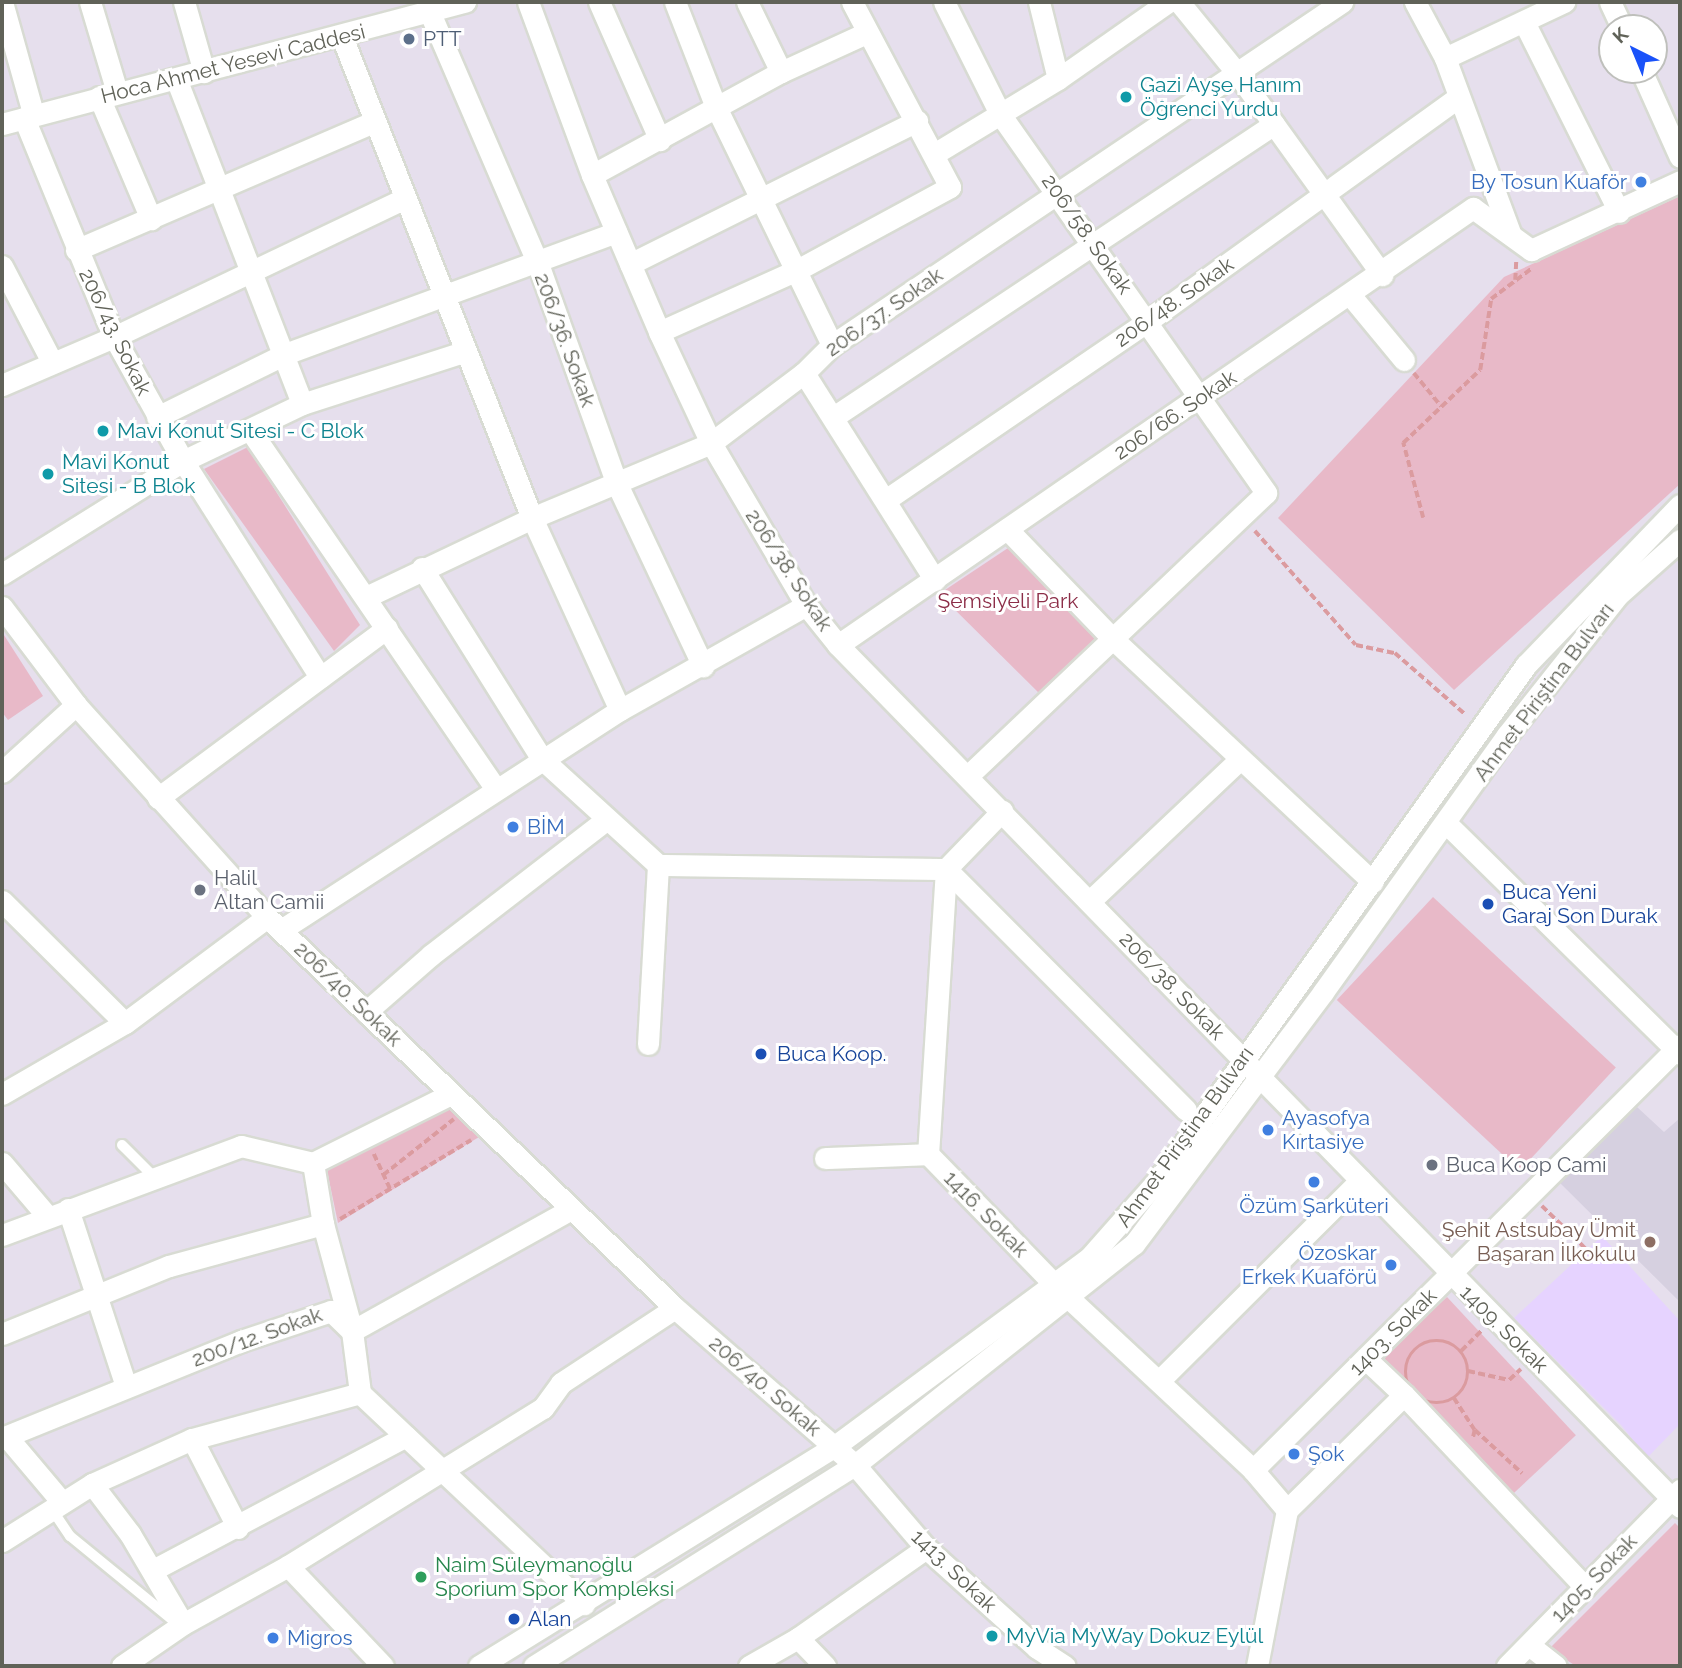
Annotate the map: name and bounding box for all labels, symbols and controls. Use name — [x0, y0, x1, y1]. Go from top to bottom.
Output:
north arrow — [1598, 14, 1668, 84]
street label: Hoca Ahmet Yesevi Caddesi — [98, 19, 368, 109]
text: K — [1608, 23, 1632, 47]
place label: PTT — [423, 26, 462, 52]
marker: PTT — [401, 31, 417, 47]
place label: Gazi Ayşe Hanım Öğrenci Yurdu — [1140, 72, 1302, 122]
marker: Gazi Ayşe Hanım Öğrenci Yurdu — [1118, 89, 1134, 105]
street label: 206/58. Sokak — [1036, 169, 1138, 299]
place label: By Tosun Kuaför — [1470, 169, 1627, 195]
marker: By Tosun Kuaför — [1633, 174, 1649, 190]
street label: 206/48. Sokak — [1110, 252, 1238, 352]
street label: 206/37. Sokak — [820, 262, 948, 362]
street label: 206/43. Sokak — [73, 264, 157, 400]
street label: 206/36. Sokak — [529, 270, 601, 410]
street label: 206/66. Sokak — [1109, 365, 1241, 465]
place label: Mavi Konut Sitesi - C Blok — [117, 418, 364, 444]
marker: Mavi Konut Sitesi - C Blok — [95, 423, 111, 439]
place label: Mavi Konut Sitesi - B Blok — [62, 449, 195, 499]
marker: Mavi Konut Sitesi - B Blok — [40, 466, 56, 482]
street label: 206/38. Sokak — [740, 504, 838, 636]
park label: Şemsiyeli Park — [938, 588, 1078, 614]
street label: Ahmet Piriştina Bulvarı — [1469, 598, 1619, 786]
place label: BİM — [527, 814, 565, 840]
marker: BİM — [505, 819, 521, 835]
place label: Halil Altan Camii — [214, 865, 324, 915]
place label: Buca Yeni Garaj Son Durak — [1502, 879, 1658, 929]
marker: Halil Altan Camii — [192, 882, 208, 898]
marker: Buca Yeni Garaj Son Durak — [1480, 896, 1496, 912]
street label: 206/38. Sokak — [1114, 927, 1230, 1045]
street label: 206/40. Sokak — [289, 936, 407, 1052]
place label: Buca Koop. — [777, 1041, 887, 1067]
street label: Ahmet Piriştina Bulvarı — [1111, 1042, 1259, 1232]
marker: Buca Koop. — [751, 1044, 771, 1064]
place label: Ayasofya Kırtasiye — [1282, 1105, 1370, 1155]
marker: Ayasofya Kırtasiye — [1260, 1122, 1276, 1138]
place label: Buca Koop Cami — [1446, 1152, 1607, 1178]
marker: Buca Koop Cami — [1424, 1157, 1440, 1173]
street label: 1416. Sokak — [939, 1166, 1033, 1262]
marker: Özüm Şarküteri — [1306, 1174, 1322, 1190]
place label: Özüm Şarküteri — [1239, 1193, 1389, 1219]
place label: Şehit Astsubay Ümit Başaran İlkokulu — [1440, 1217, 1636, 1267]
marker: Şehit Astsubay Ümit Başaran İlkokulu — [1642, 1234, 1658, 1250]
place label: Özoskar Erkek Kuaförü — [1242, 1240, 1377, 1290]
marker: Özoskar Erkek Kuaförü — [1383, 1257, 1399, 1273]
street label: 1409. Sokak — [1455, 1280, 1553, 1378]
street label: 1403. Sokak — [1344, 1283, 1442, 1381]
street label: 200/12. Sokak — [188, 1302, 326, 1372]
street label: 206/40. Sokak — [704, 1331, 826, 1441]
place label: Şok — [1308, 1441, 1344, 1467]
marker: Şok — [1286, 1446, 1302, 1462]
street label: 1413. Sokak — [906, 1524, 1002, 1618]
street label: 1405. Sokak — [1546, 1529, 1642, 1627]
place label: Naim Süleymanoğlu Sporium Spor Kompleksi — [435, 1552, 675, 1602]
marker: Naim Süleymanoğlu Sporium Spor Kompleksi — [413, 1569, 429, 1585]
place label: Alan — [528, 1606, 572, 1632]
marker: Alan — [506, 1611, 522, 1627]
place label: MyVia MyWay Dokuz Eylül — [1006, 1623, 1264, 1649]
place label: Migros — [287, 1625, 353, 1651]
marker: MyVia MyWay Dokuz Eylül — [984, 1628, 1000, 1644]
marker: Migros — [265, 1630, 281, 1646]

